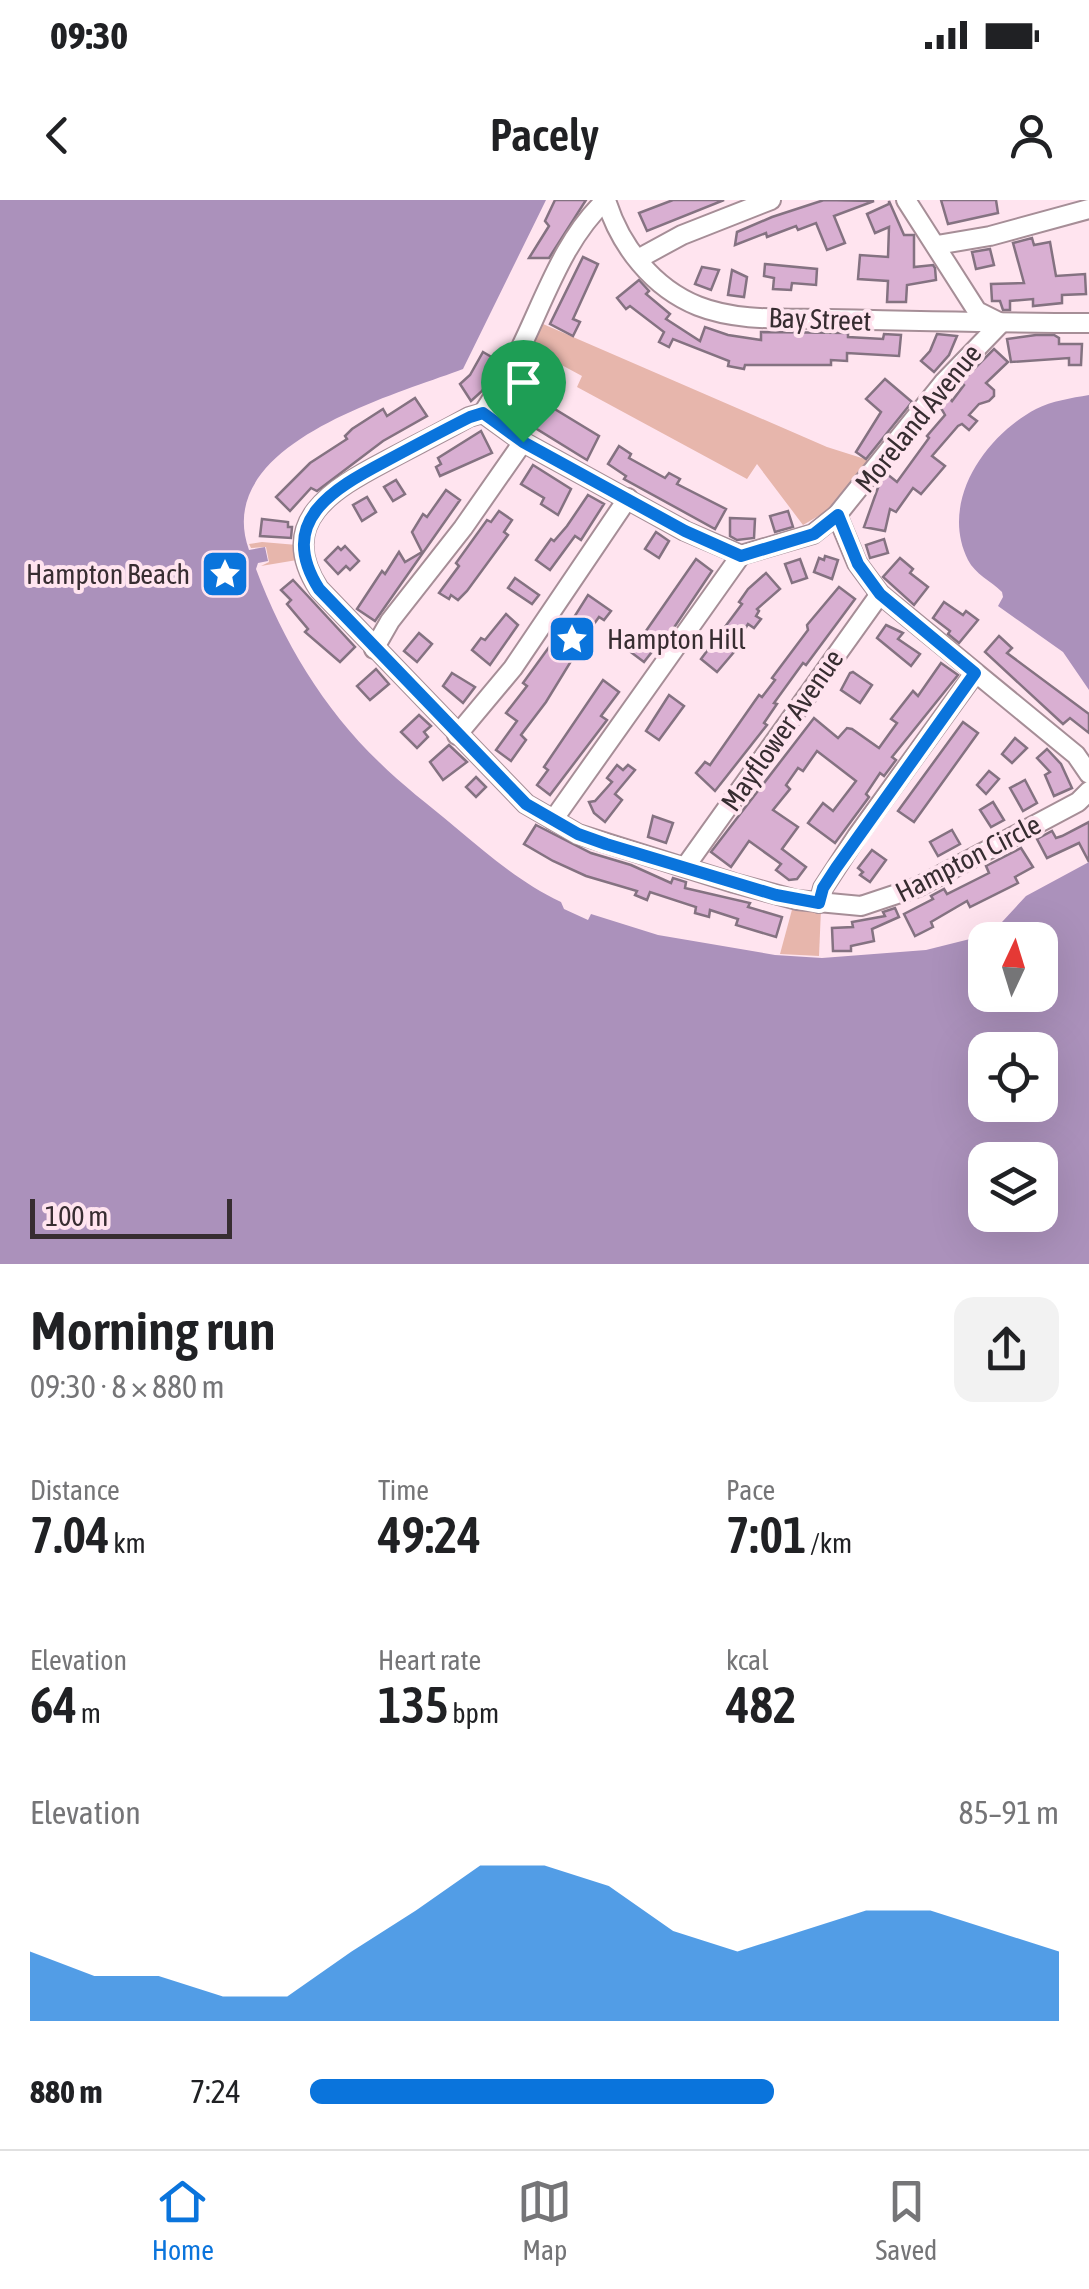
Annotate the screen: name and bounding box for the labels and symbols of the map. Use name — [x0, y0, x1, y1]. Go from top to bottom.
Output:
street label: Bay Street — [768, 301, 872, 337]
street label: Moreland Avenue — [848, 337, 988, 499]
pin — [481, 340, 566, 443]
place icon: Hampton Beach — [199, 548, 251, 600]
place label: Hampton Beach — [26, 558, 190, 590]
place icon: Hampton Hill — [546, 613, 598, 665]
place label: Hampton Hill — [607, 623, 746, 655]
street label: Mayflower Avenue — [714, 643, 850, 817]
street label: Hampton Circle — [890, 808, 1046, 908]
north arrow — [968, 922, 1058, 1012]
scale bar — [30, 1194, 232, 1238]

